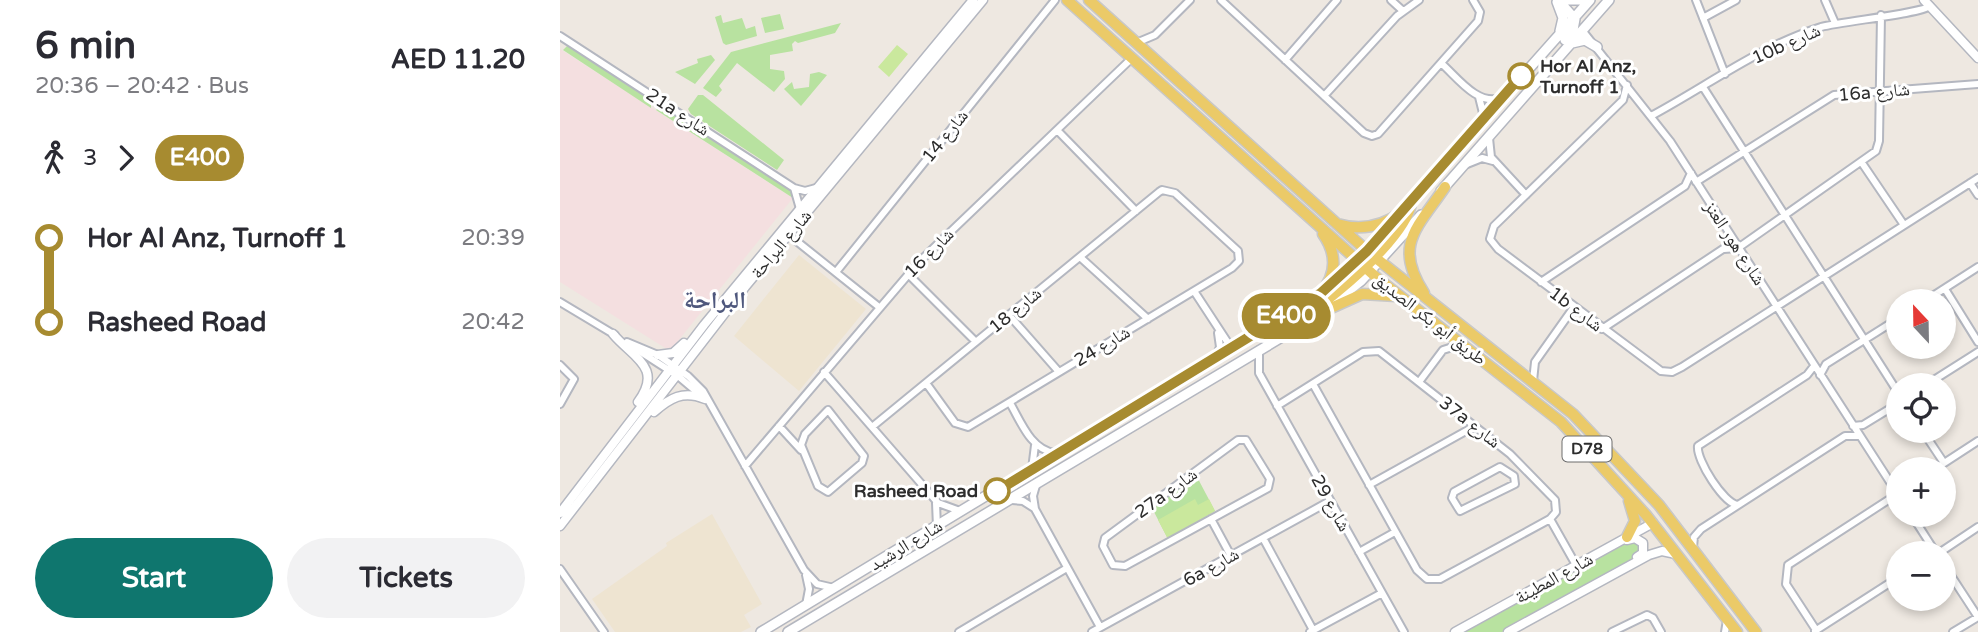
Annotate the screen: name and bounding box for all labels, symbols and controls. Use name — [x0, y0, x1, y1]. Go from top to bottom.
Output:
street label: 10b شارع — [1748, 19, 1824, 69]
text: 6 min — [35, 23, 136, 69]
text: AED 11.20 — [391, 44, 525, 75]
place label: Hor Al Anz, Turnoff 1 — [1539, 55, 1636, 98]
marker: Hor Al Anz, Turnoff 1 — [1508, 63, 1534, 89]
text: 20:36 – 20:42 · Bus — [35, 72, 249, 100]
street label: 16a شارع — [1837, 78, 1911, 106]
street label: 21a شارع — [642, 83, 714, 141]
street label: شارع 14 — [917, 105, 973, 167]
icon: walk — [35, 139, 73, 177]
icon: forward — [107, 139, 145, 177]
text: E400 — [169, 143, 230, 172]
text: 3 — [83, 144, 97, 172]
street label: شارع هور العنز — [1699, 196, 1770, 289]
street label: شارع البراحة — [746, 205, 816, 283]
text: Hor Al Anz, Turnoff 1 — [87, 223, 348, 254]
street label: شارع 16 — [899, 223, 959, 283]
text: 20:39 — [461, 224, 525, 252]
street label: طريق أبو بكر الصديق — [1369, 268, 1491, 370]
street label: شارع 18 — [984, 282, 1046, 338]
street label: 1b شارع — [1545, 282, 1607, 336]
district label: البراحة — [684, 286, 746, 315]
north arrow — [1886, 289, 1956, 359]
map controls — [1886, 289, 1956, 611]
line badge: E400 — [1237, 293, 1335, 339]
text: E400 — [1256, 301, 1316, 330]
text: Rasheed Road — [87, 307, 266, 338]
text: 20:42 — [461, 308, 525, 336]
street label: شارع 24 — [1070, 321, 1134, 371]
button: locate — [1886, 373, 1956, 443]
street label: 37a شارع — [1435, 391, 1505, 453]
road number: D78 — [1562, 436, 1612, 462]
button: + — [1886, 457, 1956, 527]
street label: 27a شارع — [1131, 463, 1201, 523]
street label: شارع 29 — [1306, 471, 1356, 535]
marker: Rasheed Road — [984, 478, 1010, 504]
place label: Rasheed Road — [854, 480, 978, 502]
street label: شارع الرشيد — [866, 515, 946, 575]
button: Start — [35, 538, 273, 618]
button: Tickets — [287, 538, 525, 618]
button: − — [1886, 541, 1956, 611]
street label: 6a شارع — [1179, 543, 1243, 591]
street label: شارع المطينة — [1511, 548, 1597, 608]

